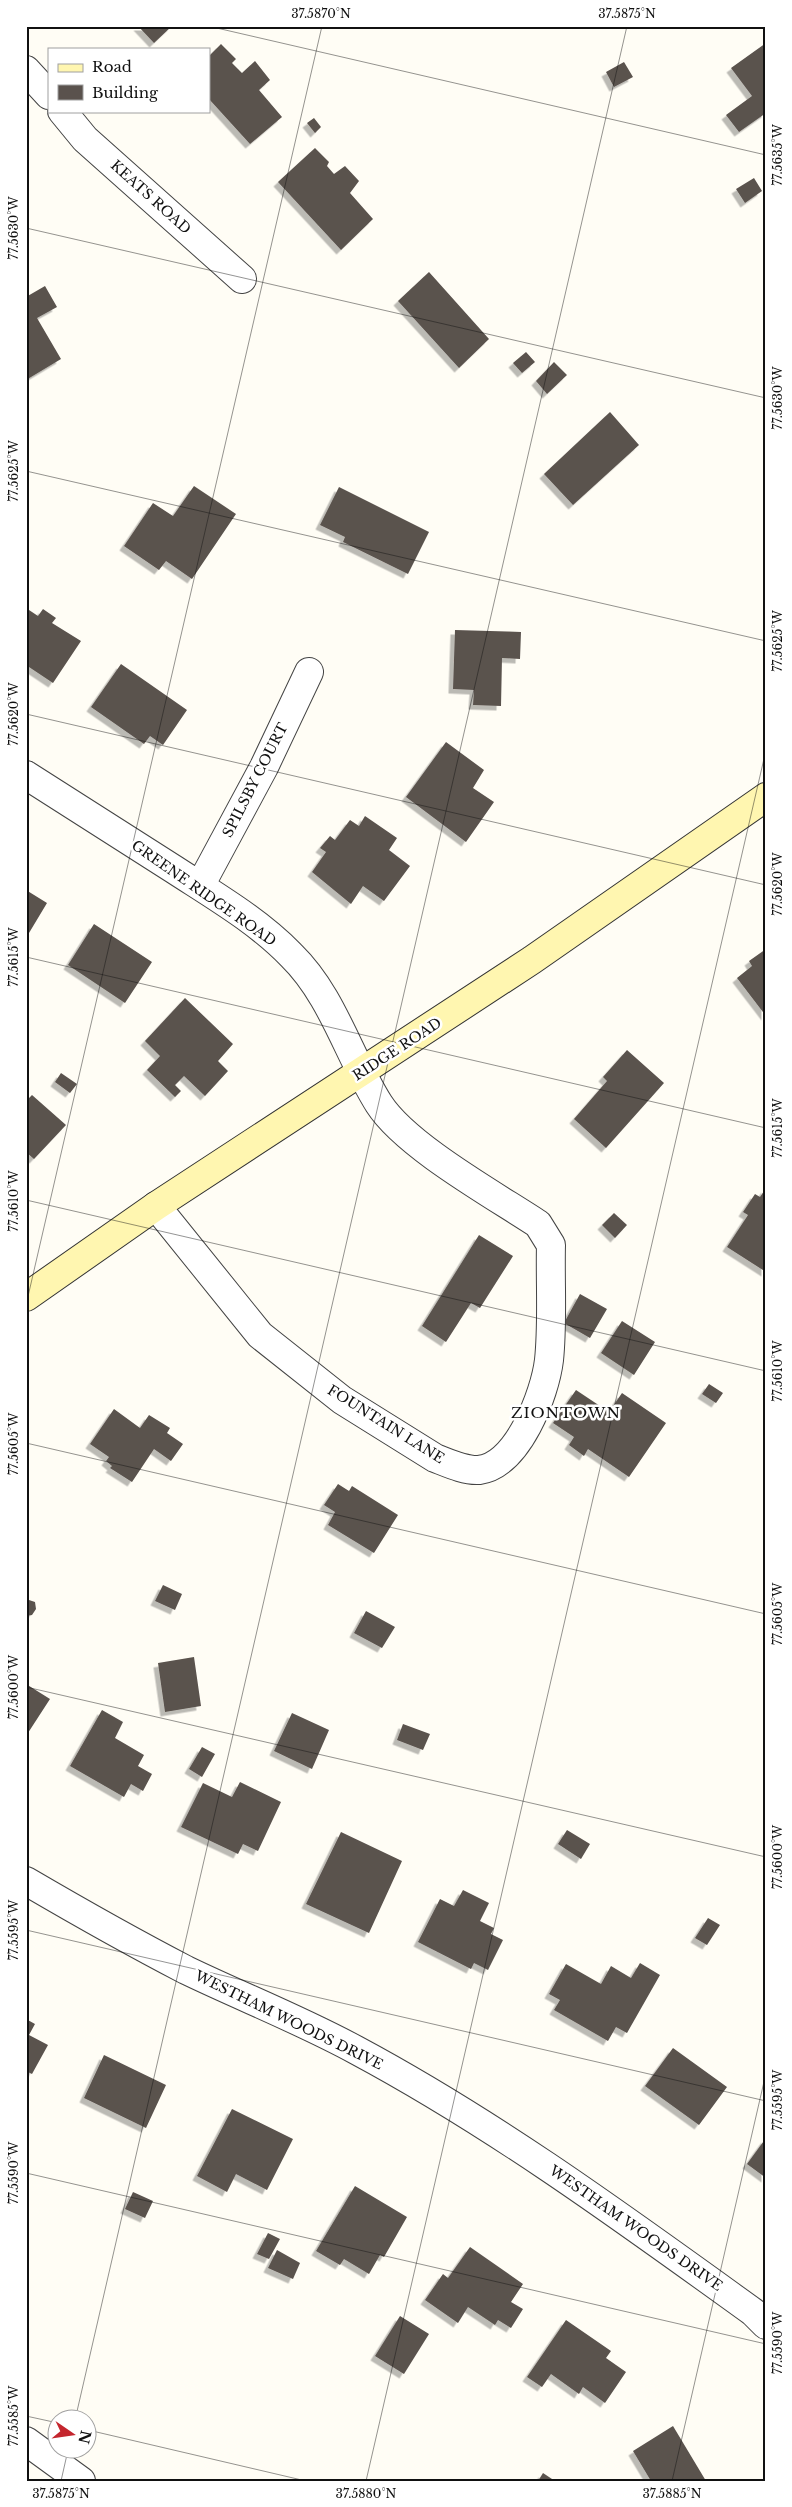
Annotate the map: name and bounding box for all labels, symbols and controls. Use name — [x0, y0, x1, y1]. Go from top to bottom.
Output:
text: 37.5870°N — [291, 6, 351, 21]
text: 37.5875°N — [598, 6, 656, 21]
legend — [48, 48, 210, 112]
text: Road — [92, 57, 132, 76]
text: Building — [92, 83, 159, 102]
text: 77.5635°W — [770, 123, 785, 186]
street label: KEATS ROAD — [107, 156, 195, 238]
text: 77.5630°W — [6, 195, 21, 260]
text: 77.5630°W — [770, 365, 785, 430]
text: 77.5625°W — [6, 439, 21, 502]
text: 77.5625°W — [770, 609, 785, 672]
text: 77.5620°W — [6, 681, 21, 746]
street label: SPILSBY COURT — [218, 720, 292, 840]
street label: GREENE RIDGE ROAD — [128, 836, 280, 950]
text: 77.5620°W — [770, 851, 785, 916]
text: 77.5615°W — [6, 926, 21, 987]
street label: RIDGE ROAD — [349, 1014, 445, 1084]
text: 77.5615°W — [770, 1097, 785, 1158]
text: 77.5610°W — [6, 1170, 21, 1232]
text: 77.5610°W — [770, 1340, 785, 1402]
street label: FOUNTAIN LANE — [324, 1381, 448, 1467]
district label: ZIONTOWN — [511, 1403, 621, 1422]
text: 77.5605°W — [6, 1412, 21, 1475]
text: 77.5605°W — [770, 1582, 785, 1645]
text: 77.5600°W — [6, 1654, 21, 1719]
text: 77.5600°W — [770, 1824, 785, 1889]
text: 77.5595°W — [6, 1899, 21, 1960]
street label: WESTHAM WOODS DRIVE — [191, 1966, 386, 2074]
text: 77.5595°W — [770, 2069, 785, 2130]
text: 77.5590°W — [6, 2141, 21, 2204]
street label: WESTHAM WOODS DRIVE — [545, 2161, 726, 2295]
text: 77.5590°W — [770, 2311, 785, 2374]
text: 77.5585°W — [6, 2385, 21, 2446]
north arrow — [48, 2410, 98, 2460]
text: N — [74, 2428, 95, 2445]
text: 37.5875°N — [32, 2486, 90, 2501]
text: 37.5880°N — [336, 2486, 397, 2501]
text: 37.5885°N — [642, 2486, 702, 2501]

